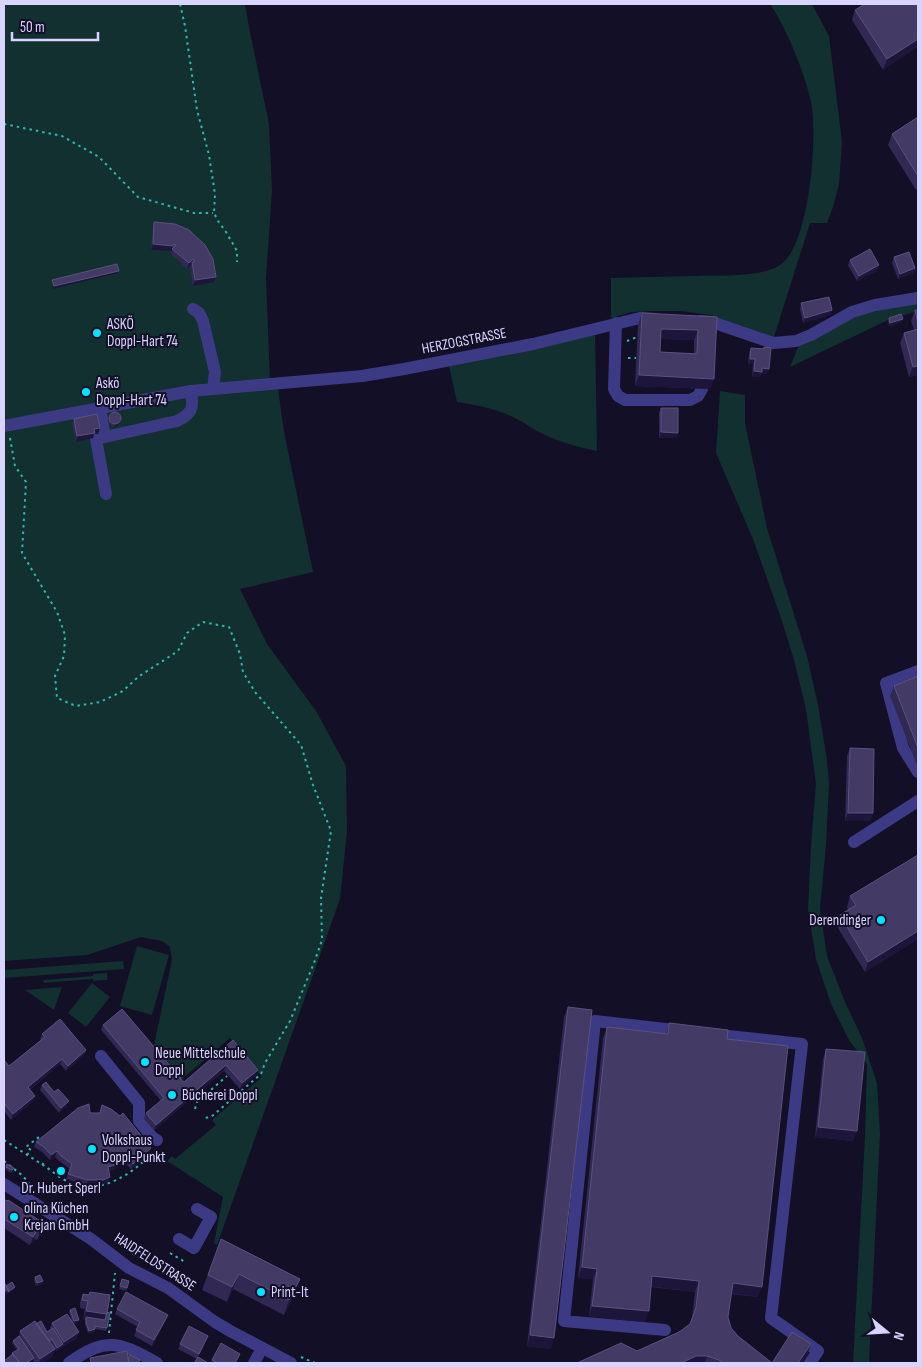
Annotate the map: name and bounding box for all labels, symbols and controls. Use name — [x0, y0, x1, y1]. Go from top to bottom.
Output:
scale bar — [12, 10, 99, 42]
text: 50 m — [20, 18, 45, 37]
place label: ASKÖ Doppl-Hart 74 — [106, 315, 178, 351]
street label: HERZOGSTRASSE — [420, 323, 508, 359]
marker: ASKÖ Doppl-Hart 74 — [91, 327, 103, 339]
place label: Askö Doppl-Hart 74 — [95, 374, 167, 410]
marker: Askö Doppl-Hart 74 — [80, 386, 92, 398]
place label: Derendinger — [809, 911, 872, 930]
marker: Derendinger — [875, 914, 887, 926]
place label: Neue Mittelschule Doppl — [155, 1044, 246, 1080]
marker: Neue Mittelschule Doppl — [139, 1056, 151, 1068]
place label: Bücherei Doppl — [182, 1086, 257, 1105]
marker: Bücherei Doppl — [166, 1089, 178, 1101]
place label: Volkshaus Doppl-Punkt — [102, 1131, 166, 1167]
marker: Volkshaus Doppl-Punkt — [86, 1143, 98, 1155]
marker: Dr. Hubert Sperl — [55, 1165, 67, 1177]
place label: Dr. Hubert Sperl — [21, 1179, 101, 1198]
place label: olina Küchen Krejan GmbH — [24, 1199, 89, 1235]
marker: olina Küchen Krejan GmbH — [8, 1211, 20, 1223]
street label: HAIDFELDSTRASSE — [111, 1228, 199, 1296]
place label: Print-It — [271, 1283, 309, 1302]
marker: Print-It — [255, 1286, 267, 1298]
north arrow — [862, 1307, 912, 1357]
text: N — [890, 1330, 908, 1342]

